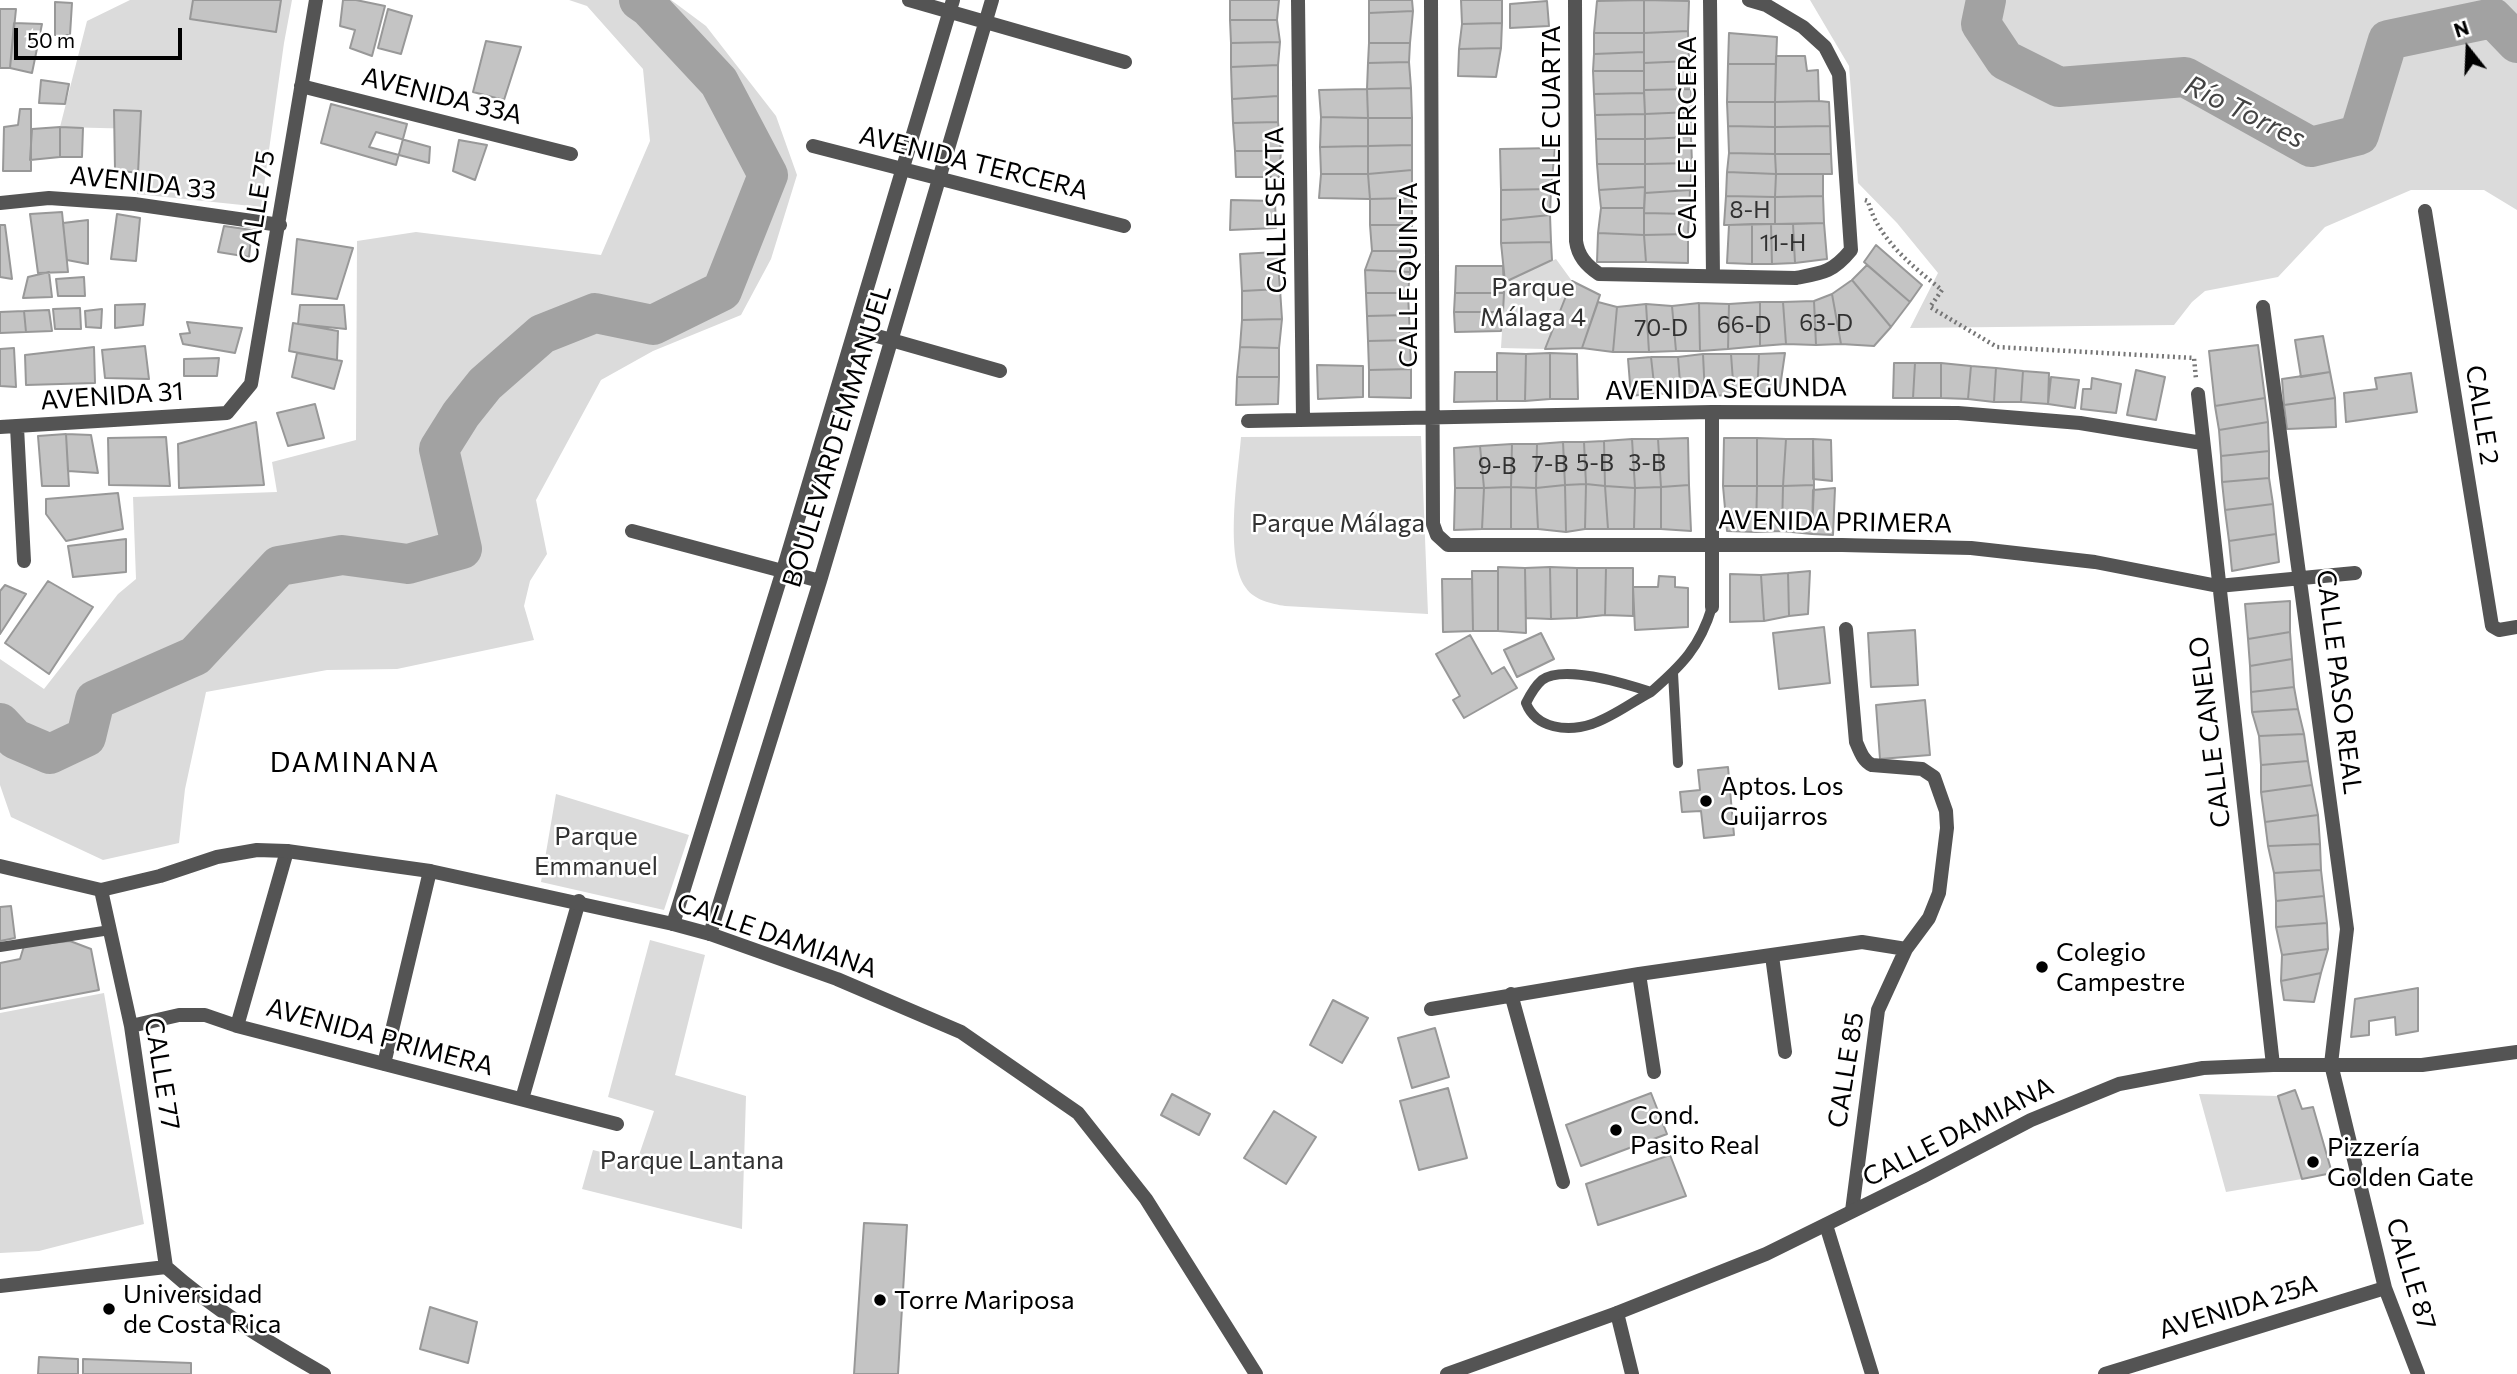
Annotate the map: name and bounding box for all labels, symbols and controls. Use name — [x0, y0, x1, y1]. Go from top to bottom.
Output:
scale bar — [18, 14, 186, 58]
north arrow — [2433, 14, 2503, 84]
text: N — [2451, 15, 2472, 42]
street label: CALLE CUARTA — [1535, 25, 1567, 215]
text: 50 m — [27, 27, 75, 52]
street label: CALLE TERCERA — [1671, 36, 1703, 240]
street label: AVENIDA 33A — [358, 61, 526, 131]
water label: Río Torres — [2179, 68, 2311, 156]
street label: AVENIDA TERCERA — [856, 119, 1092, 207]
street label: CALLE SEXTA — [1259, 126, 1293, 294]
street label: CALLE 75 — [233, 148, 281, 266]
street label: AVENIDA 33 — [68, 160, 218, 206]
street label: CALLE QUINTA — [1392, 182, 1424, 368]
house number: 8-H — [1730, 196, 1770, 224]
house number: 11-H — [1760, 229, 1806, 257]
park label: Parque Málaga 4 — [1480, 271, 1586, 332]
street label: BOULEVARD EMMANUEL — [776, 281, 898, 591]
house number: 63-D — [1799, 309, 1853, 337]
house number: 66-D — [1717, 311, 1771, 339]
house number: 70-D — [1634, 314, 1688, 342]
street label: CALLE 2 — [2459, 363, 2505, 467]
street label: AVENIDA SEGUNDA — [1605, 371, 1847, 407]
street label: AVENIDA 31 — [39, 375, 185, 417]
house number: 5-B — [1576, 449, 1614, 477]
house number: 3-B — [1628, 449, 1666, 477]
house number: 7-B — [1532, 450, 1568, 478]
house number: 9-B — [1478, 452, 1516, 480]
street label: AVENIDA PRIMERA — [1718, 504, 1952, 540]
park label: Parque Málaga — [1251, 507, 1425, 539]
street label: CALLE PASO REAL — [2310, 568, 2368, 796]
street label: CALLE CANELO — [2183, 635, 2237, 829]
district label: DAMINANA — [271, 746, 439, 780]
place label: Aptos. Los Guijarros — [1720, 770, 1844, 832]
marker: Aptos. Los Guijarros — [1698, 793, 1714, 809]
park label: Parque Emmanuel — [534, 820, 658, 882]
street label: CALLE DAMIANA — [673, 887, 881, 985]
place label: Colegio Campestre — [2056, 936, 2185, 998]
marker: Colegio Campestre — [2034, 959, 2050, 975]
street label: AVENIDA PRIMERA — [263, 992, 497, 1082]
street label: CALLE 85 — [1821, 1010, 1871, 1130]
street label: CALLE 77 — [138, 1016, 186, 1132]
street label: CALLE DAMIANA — [1857, 1070, 2059, 1194]
place label: Cond. Pasito Real — [1630, 1099, 1760, 1160]
marker: Cond. Pasito Real — [1608, 1122, 1624, 1138]
place label: Pizzería Golden Gate — [2327, 1131, 2474, 1192]
park label: Parque Lantana — [600, 1144, 784, 1176]
marker: Pizzería Golden Gate — [2305, 1154, 2321, 1170]
street label: CALLE 87 — [2379, 1214, 2443, 1334]
street label: AVENIDA 25A — [2155, 1268, 2321, 1346]
place label: Universidad de Costa Rica — [123, 1278, 281, 1340]
place label: Torre Mariposa — [894, 1284, 1075, 1316]
marker: Torre Mariposa — [872, 1292, 888, 1308]
marker: Universidad de Costa Rica — [101, 1301, 117, 1317]

